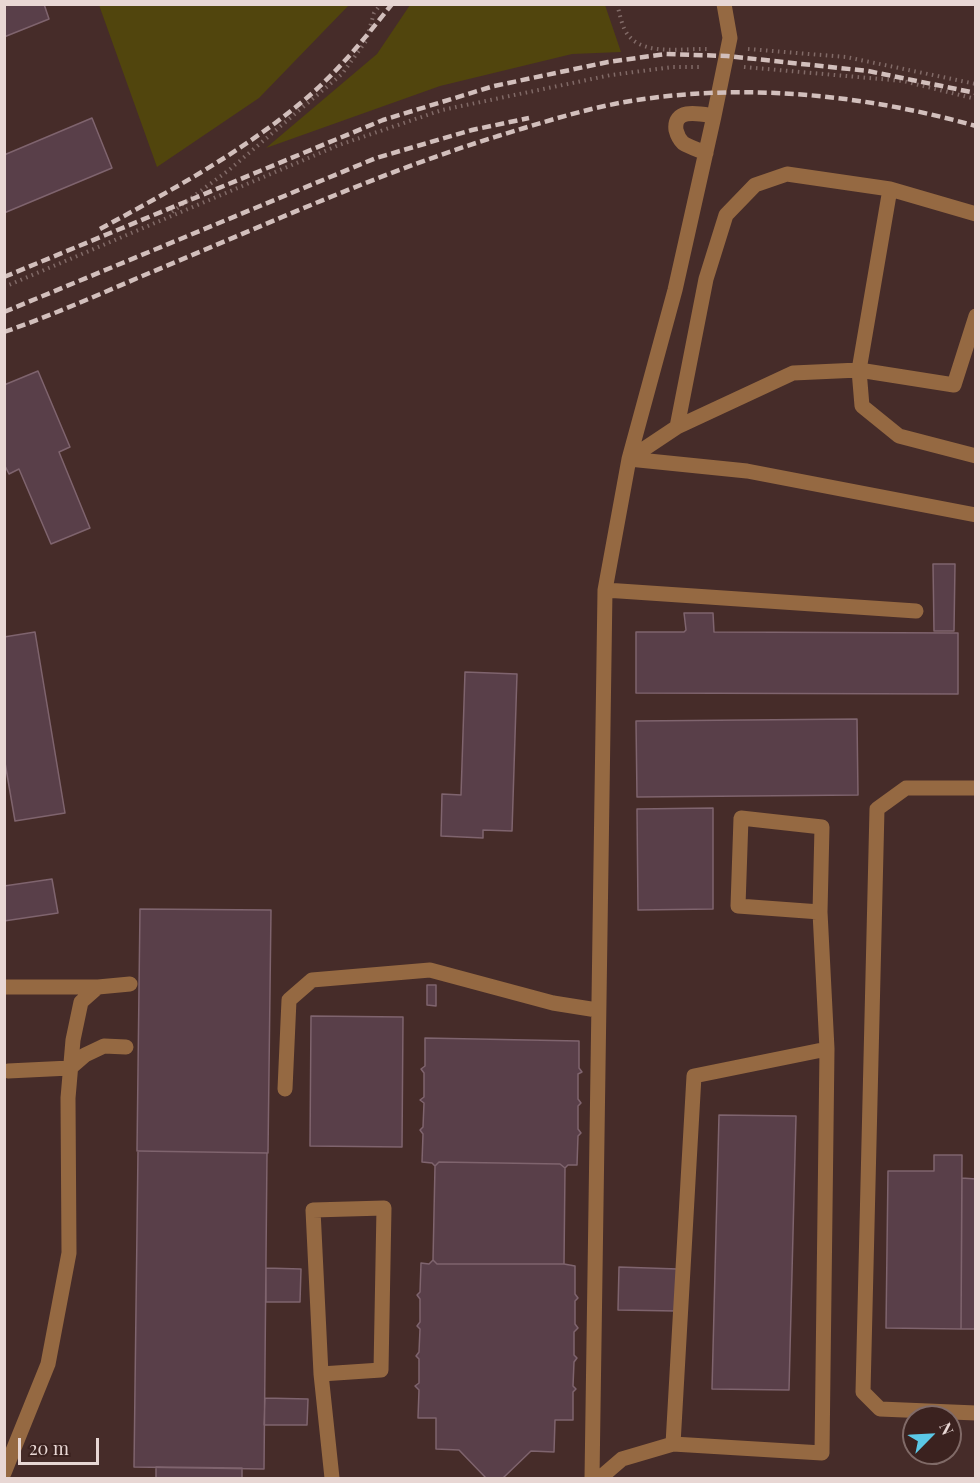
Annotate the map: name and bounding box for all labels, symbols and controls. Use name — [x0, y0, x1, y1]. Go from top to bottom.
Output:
north arrow — [902, 1405, 962, 1465]
text: N — [935, 1419, 959, 1438]
scale bar — [21, 1426, 102, 1464]
text: 20 m — [29, 1436, 69, 1460]

